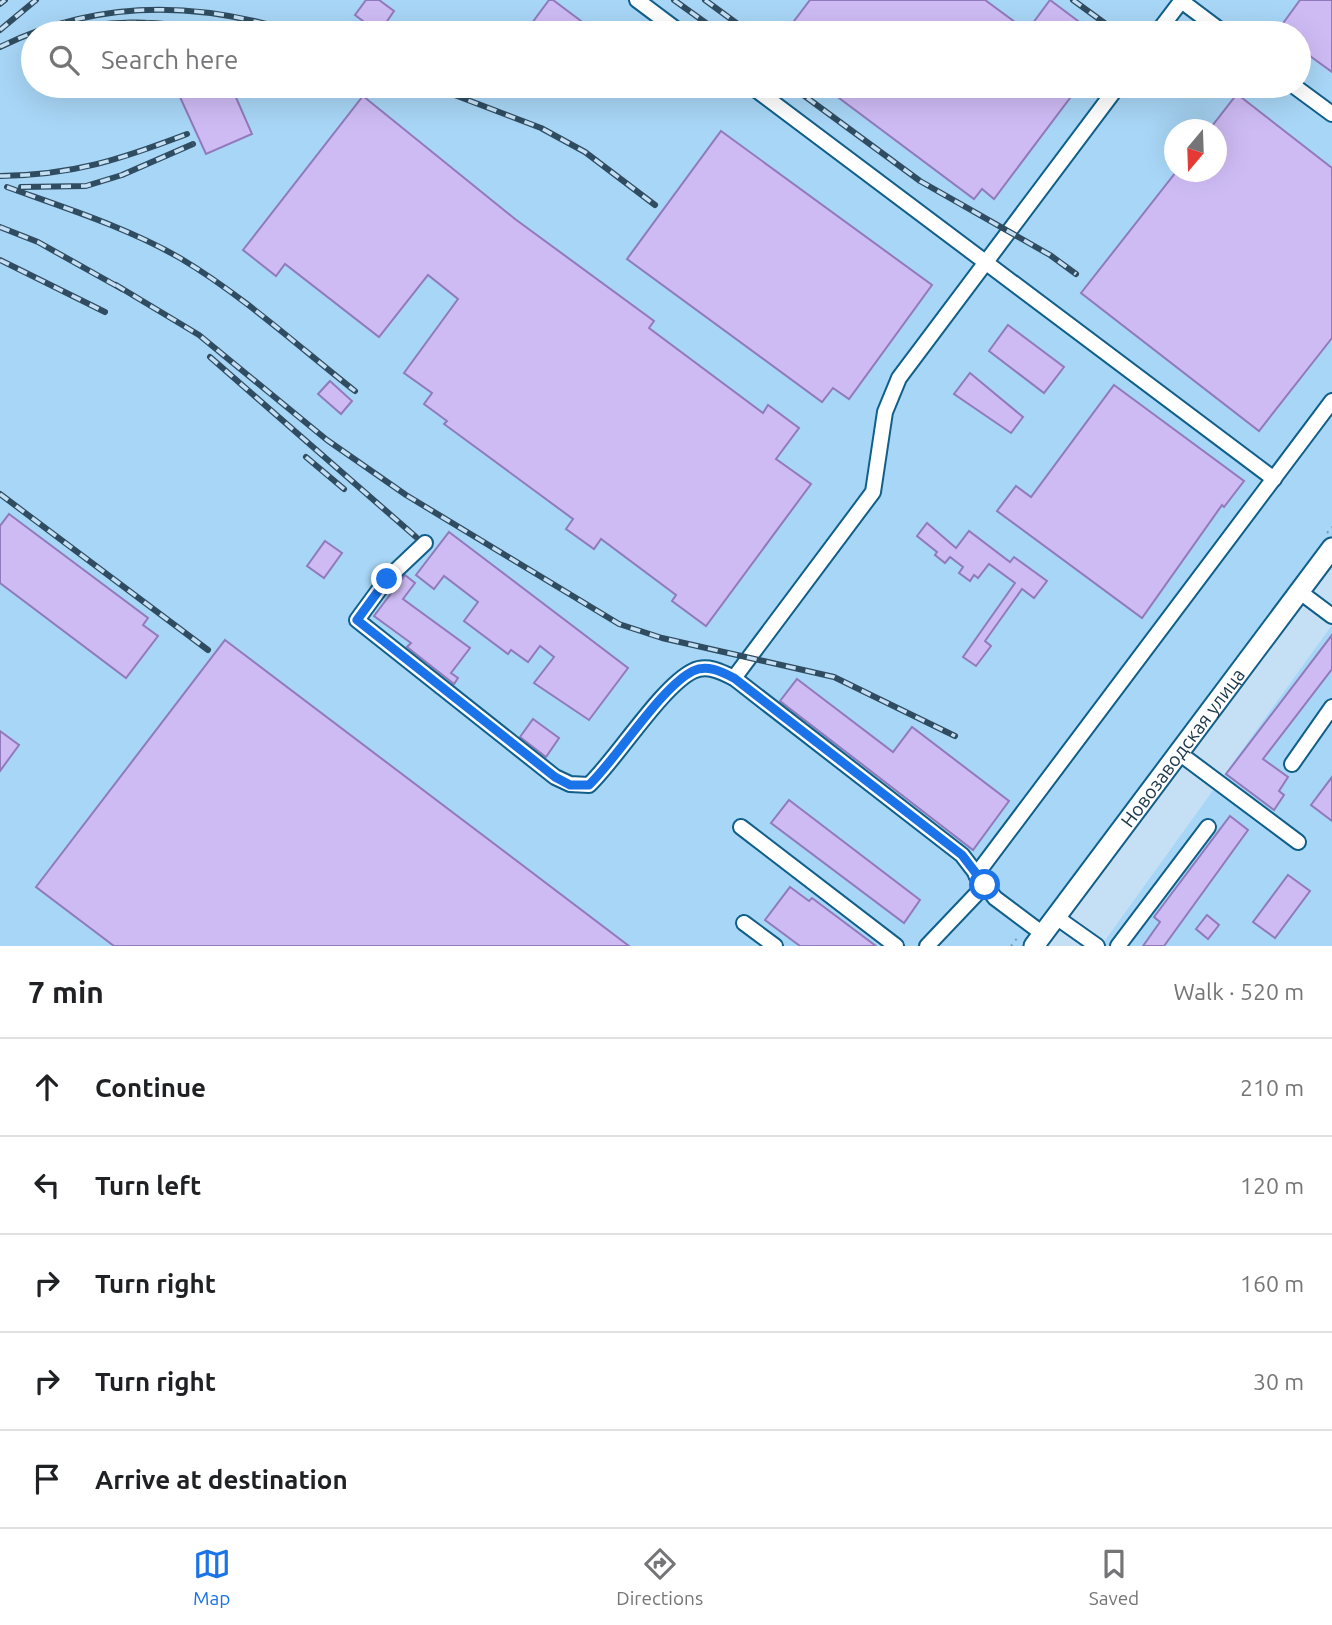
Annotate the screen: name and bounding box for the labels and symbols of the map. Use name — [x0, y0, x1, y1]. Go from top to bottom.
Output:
north arrow — [1164, 119, 1227, 182]
route end — [371, 563, 402, 594]
street label: Новозаводская улица — [1116, 664, 1249, 831]
route start — [969, 869, 1000, 900]

